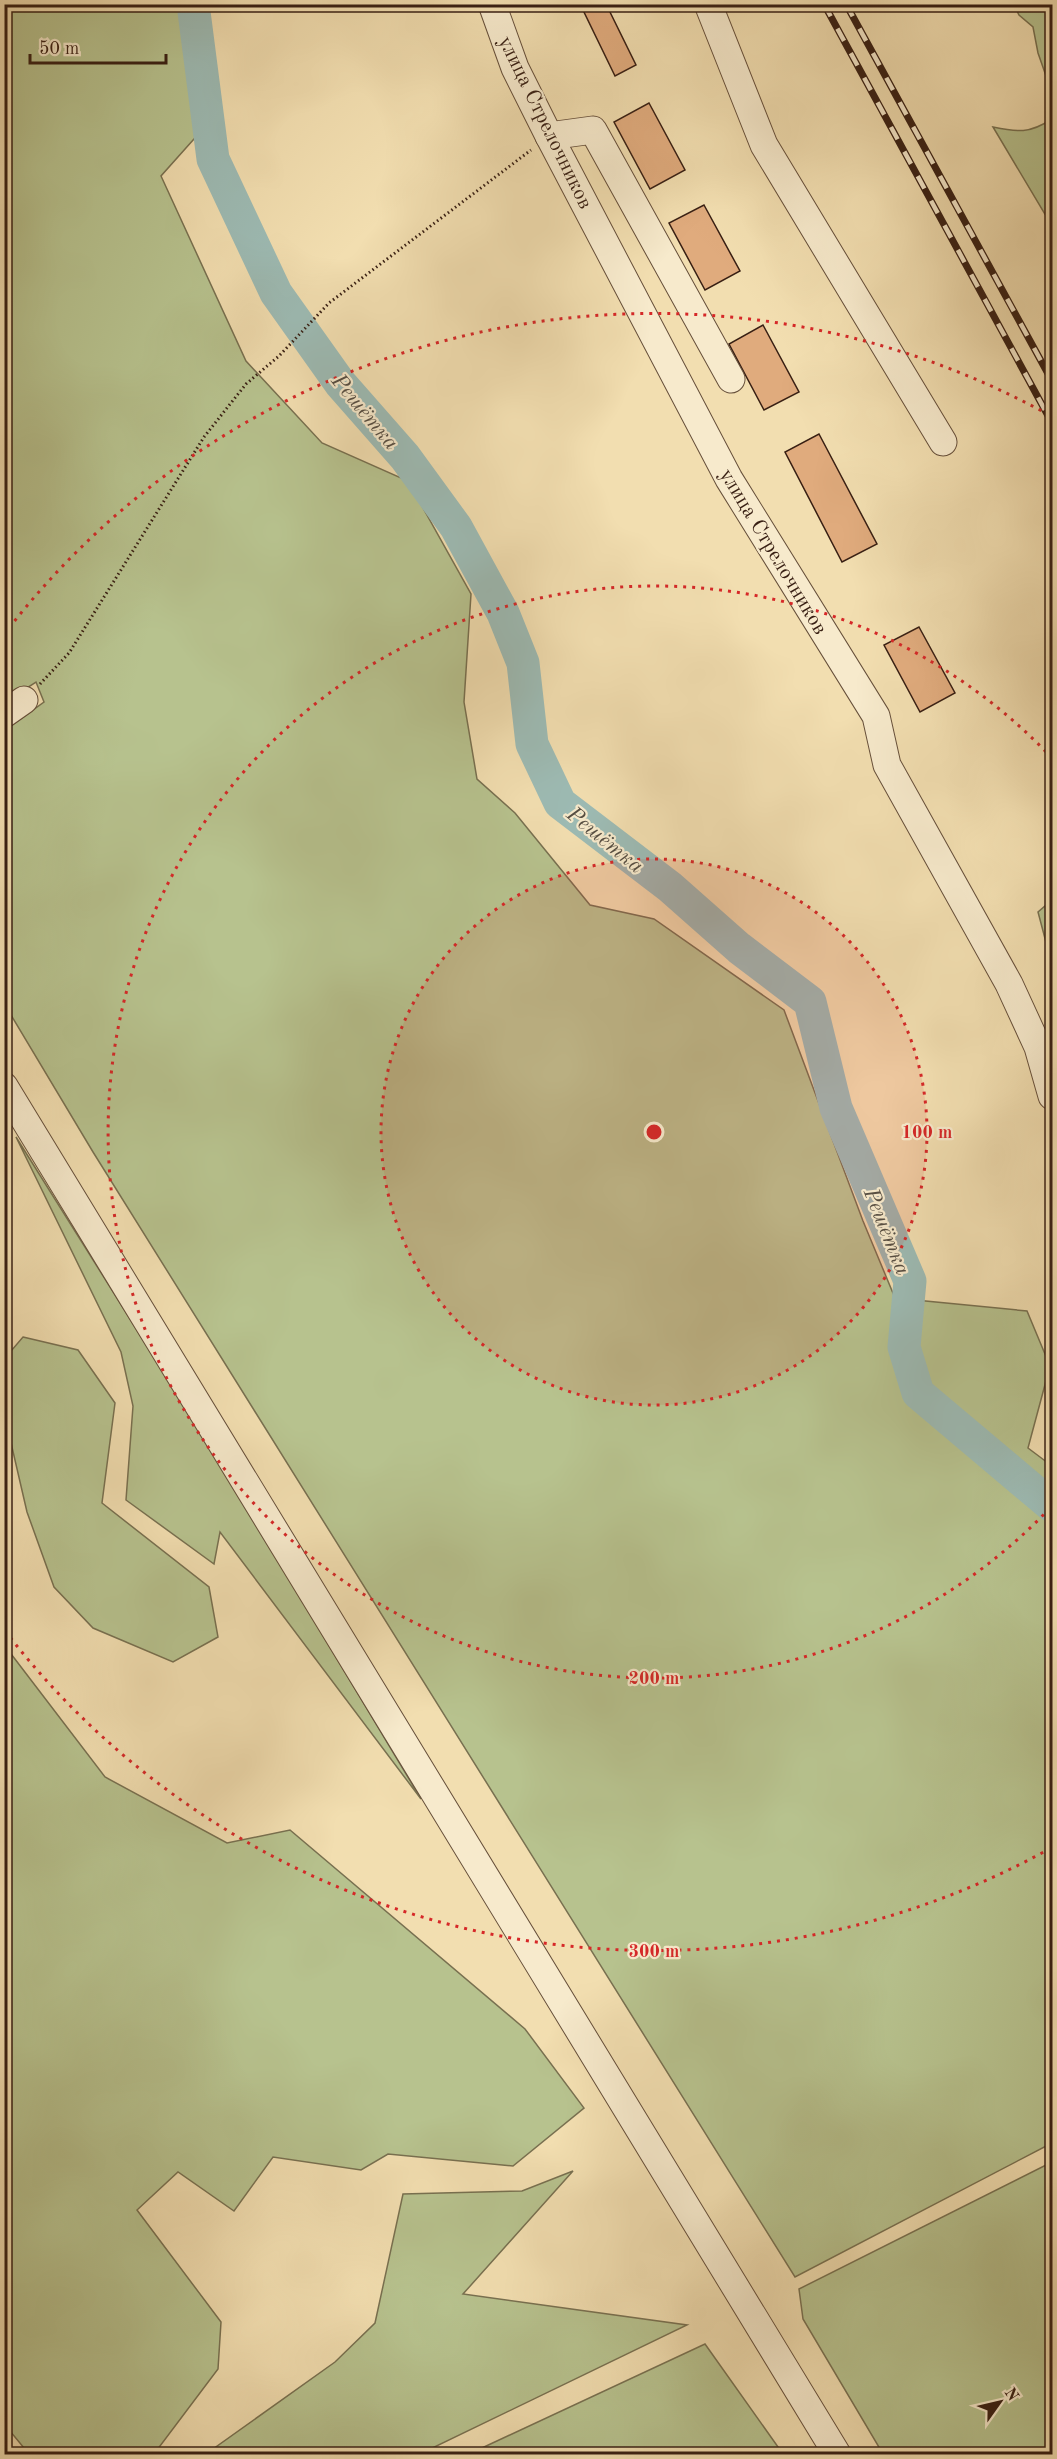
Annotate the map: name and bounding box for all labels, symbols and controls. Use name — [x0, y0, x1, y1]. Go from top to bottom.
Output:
scale bar — [30, 27, 166, 65]
street label: улица Стрелочников — [494, 33, 596, 212]
text: 50 m — [39, 40, 79, 58]
water label: Решётка — [326, 369, 403, 455]
street label: улица Стрелочников — [715, 465, 831, 638]
water label: Решётка — [561, 803, 647, 878]
centre of rings — [644, 1122, 664, 1142]
text: 100 m — [902, 1124, 952, 1142]
water label: Решётка — [858, 1184, 914, 1279]
text: 200 m — [629, 1670, 679, 1688]
text: 300 m — [629, 1943, 679, 1961]
north arrow — [970, 2372, 1030, 2432]
text: N — [1001, 2385, 1021, 2405]

